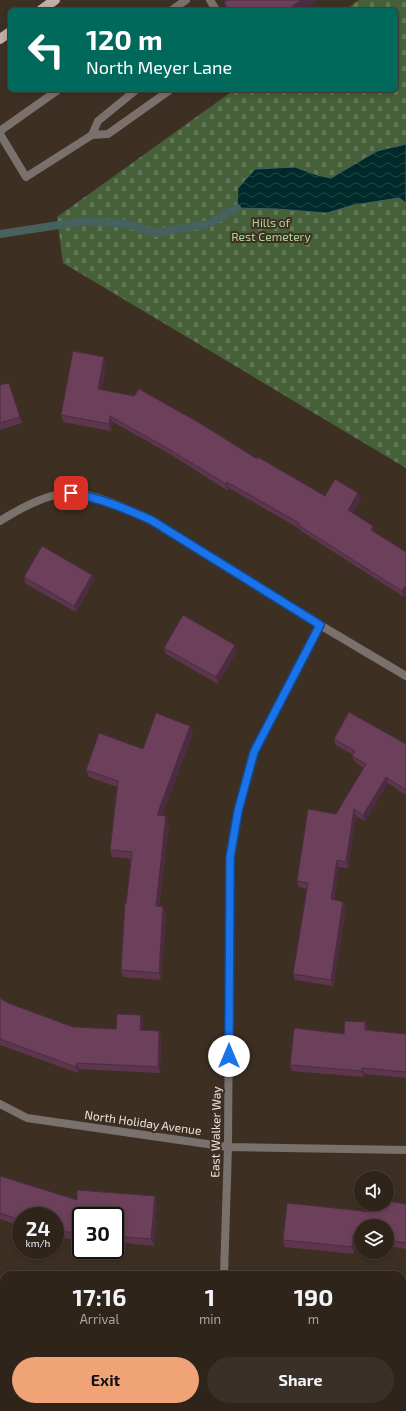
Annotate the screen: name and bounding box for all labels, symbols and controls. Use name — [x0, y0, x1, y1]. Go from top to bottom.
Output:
text: 120 m — [86, 22, 163, 56]
icon: left — [20, 24, 72, 76]
text: North Meyer Lane — [86, 56, 232, 78]
park label: Hills of Rest Cemetery — [231, 215, 311, 243]
pin — [54, 476, 88, 510]
icon: arrive — [60, 482, 82, 504]
position arrow — [208, 1035, 250, 1077]
street label: East Walker Way — [207, 1085, 223, 1178]
street label: North Holiday Avenue — [84, 1107, 202, 1137]
map controls — [354, 1171, 394, 1259]
button: sound — [354, 1171, 394, 1211]
speed limit sign: 30 — [72, 1207, 124, 1259]
text: 24 — [26, 1216, 50, 1240]
button: layers — [354, 1219, 394, 1259]
text: km/h — [26, 1237, 50, 1249]
text: 17:16 — [73, 1282, 126, 1311]
text: 1 — [205, 1282, 215, 1311]
text: 190 — [294, 1282, 333, 1311]
text: Arrival — [80, 1311, 119, 1327]
text: min — [199, 1311, 221, 1327]
text: m — [308, 1311, 319, 1327]
button: Exit — [12, 1357, 199, 1403]
button: Share — [207, 1357, 394, 1403]

